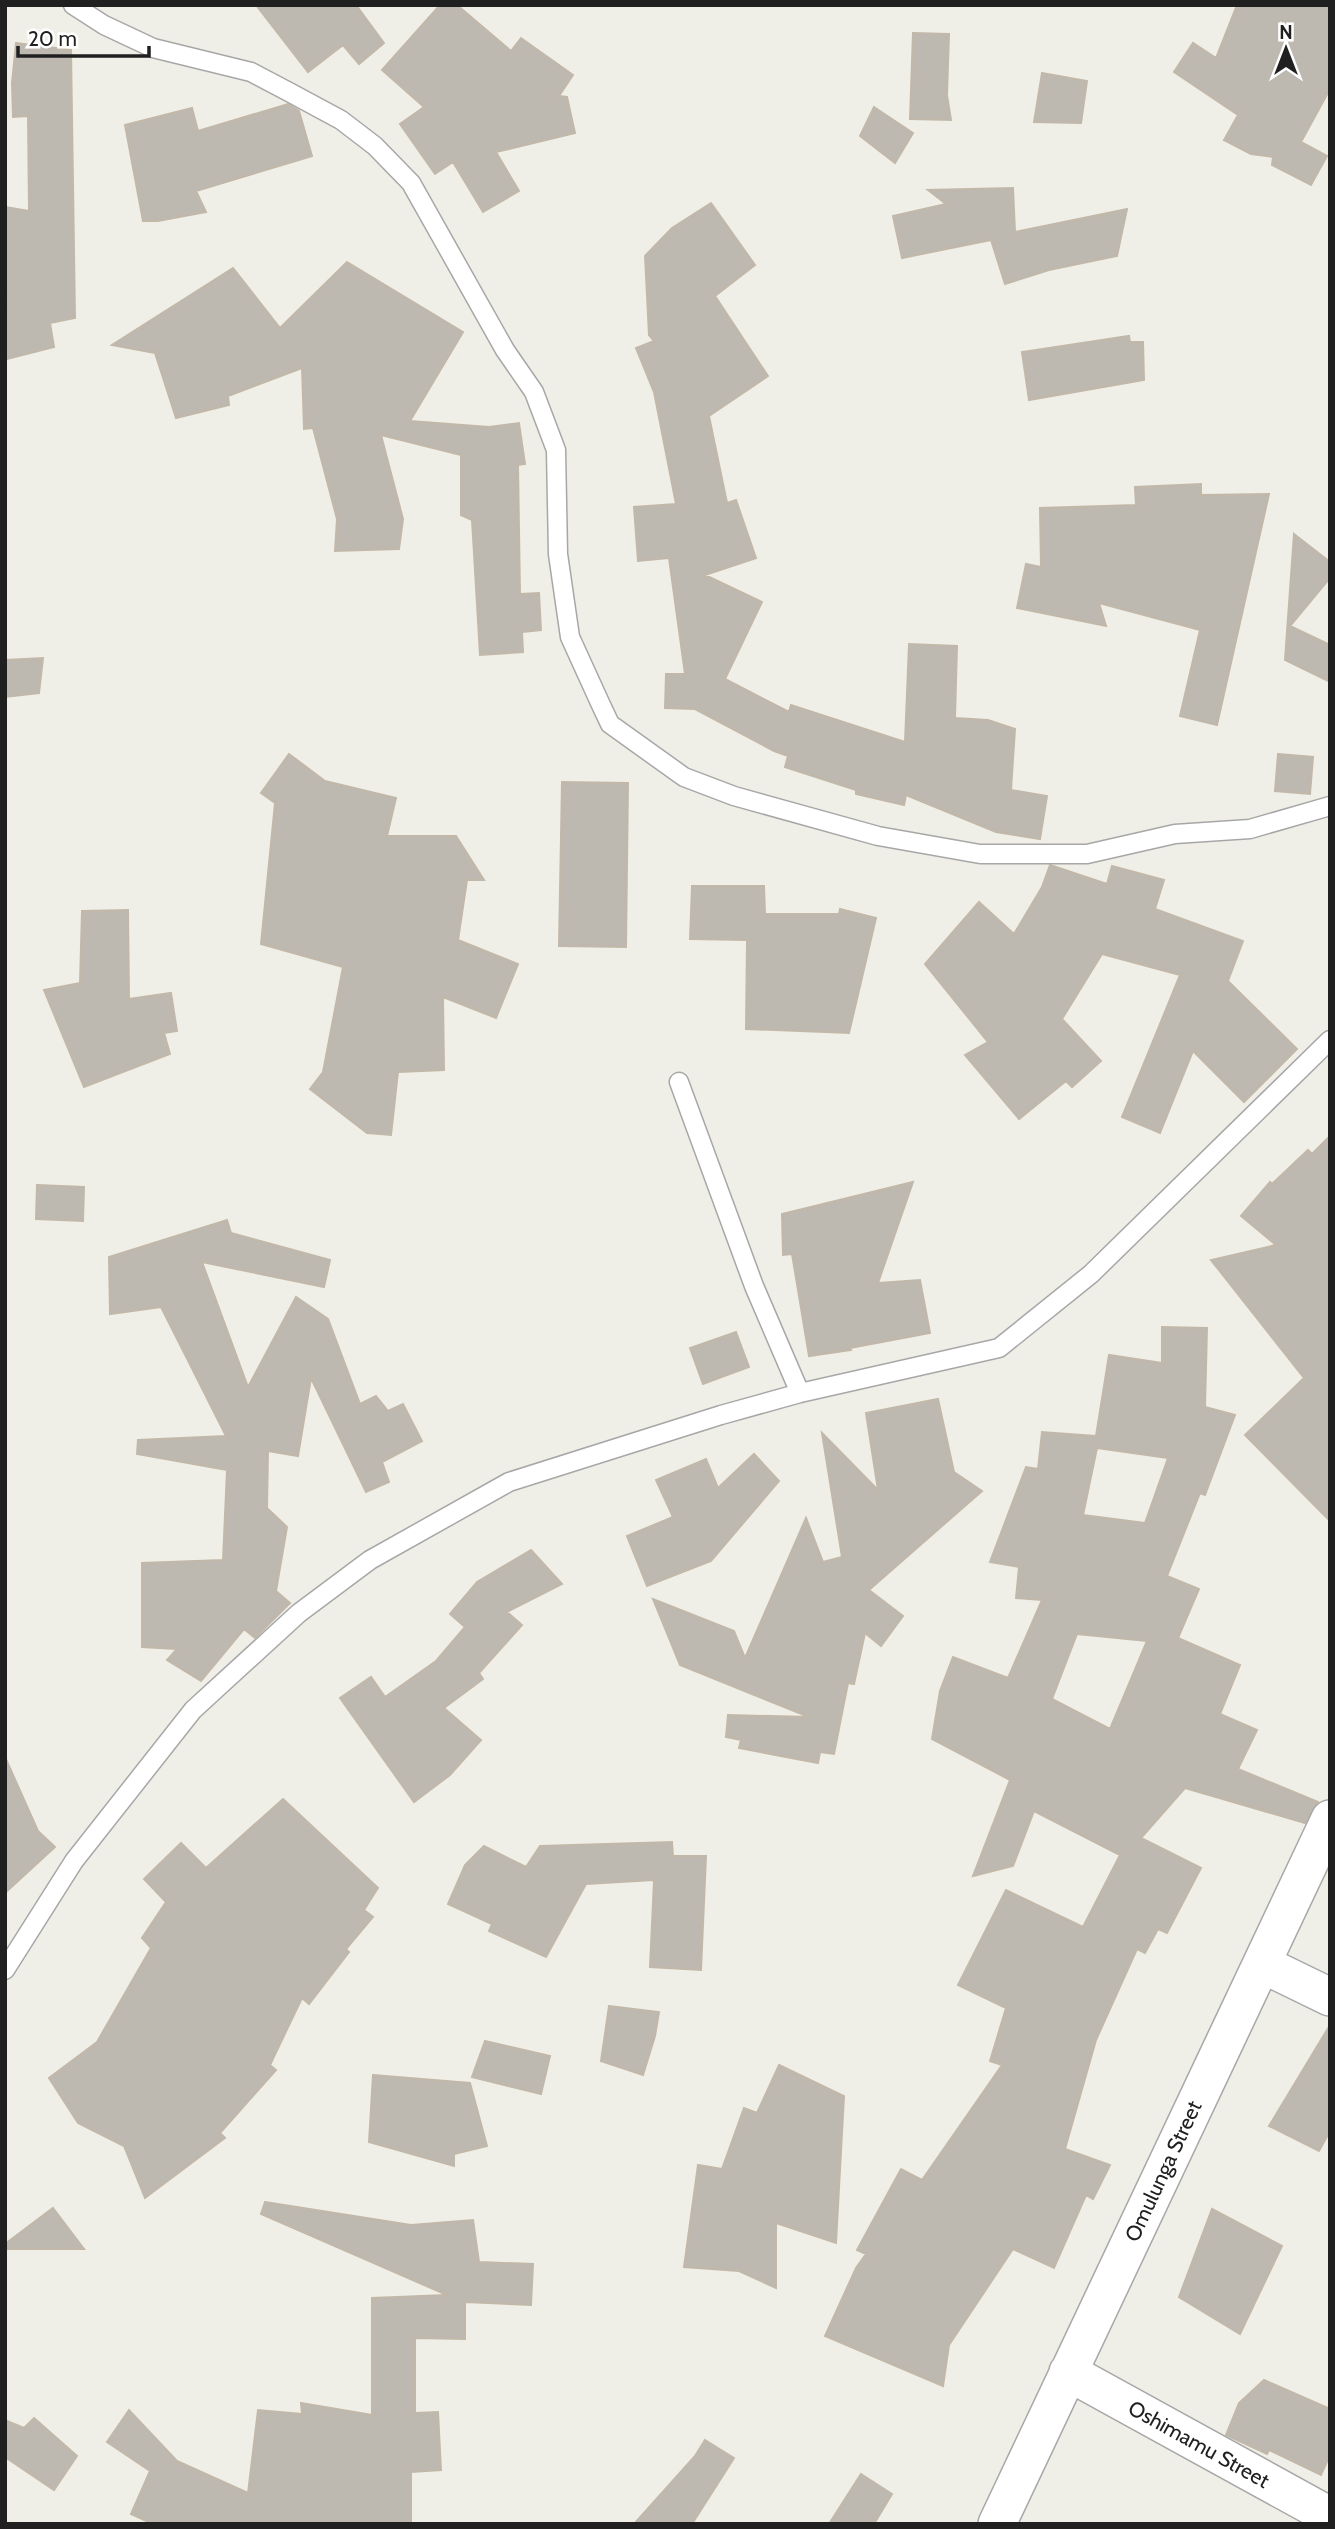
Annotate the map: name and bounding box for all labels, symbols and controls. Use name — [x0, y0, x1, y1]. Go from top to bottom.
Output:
scale bar — [18, 14, 149, 58]
north arrow — [1251, 14, 1321, 84]
text: N — [1279, 21, 1293, 44]
text: 20 m — [28, 26, 77, 51]
street label: Omulunga Street — [1119, 2097, 1207, 2245]
street label: Oshimamu Street — [1124, 2395, 1274, 2493]

